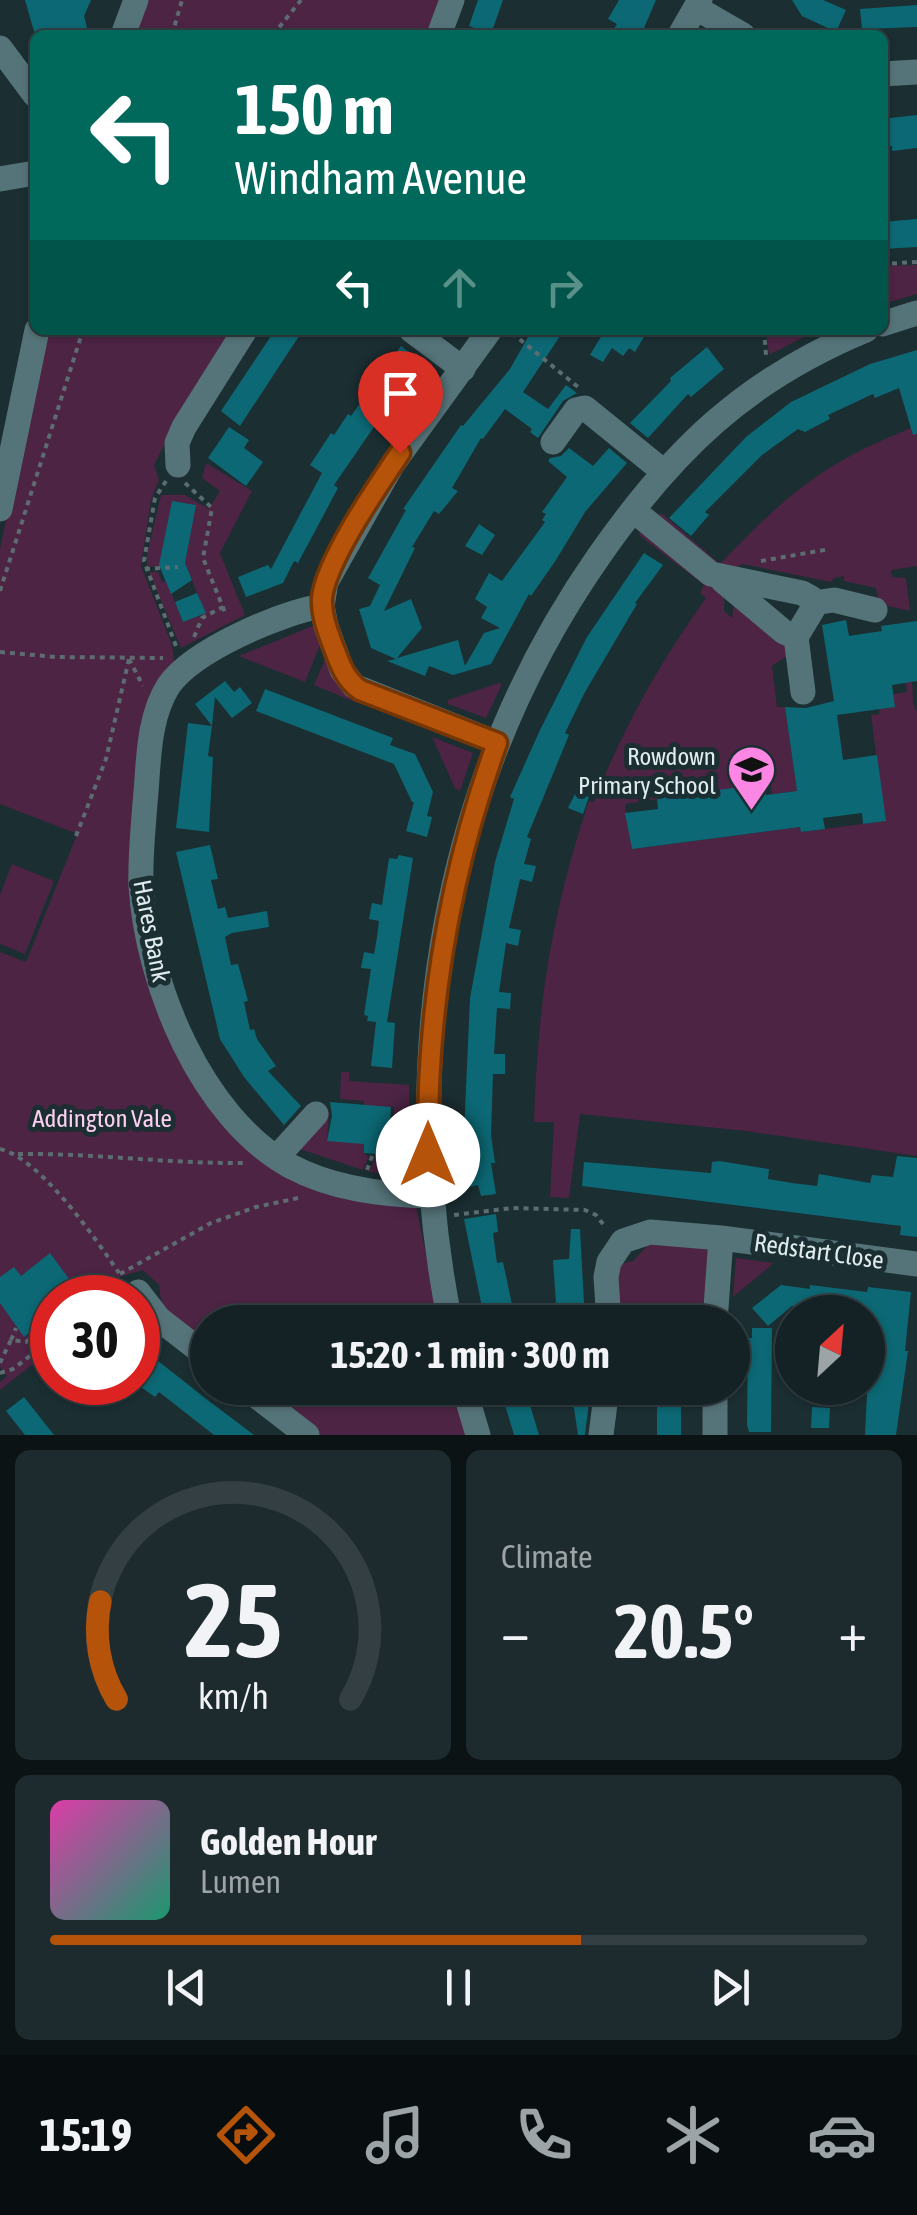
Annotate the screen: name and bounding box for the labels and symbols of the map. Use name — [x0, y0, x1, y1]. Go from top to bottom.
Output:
pin — [358, 351, 443, 454]
place label: Rowdown Primary School — [578, 742, 716, 799]
school or university icon: Rowdown Primary School — [725, 744, 777, 812]
street label: Hares Bank — [128, 877, 176, 985]
position arrow — [376, 1103, 480, 1207]
park label: Addington Vale — [32, 1104, 172, 1132]
street label: Redstart Close — [752, 1228, 886, 1274]
speed limit sign: 30 — [30, 1275, 160, 1405]
north arrow — [775, 1295, 885, 1405]

